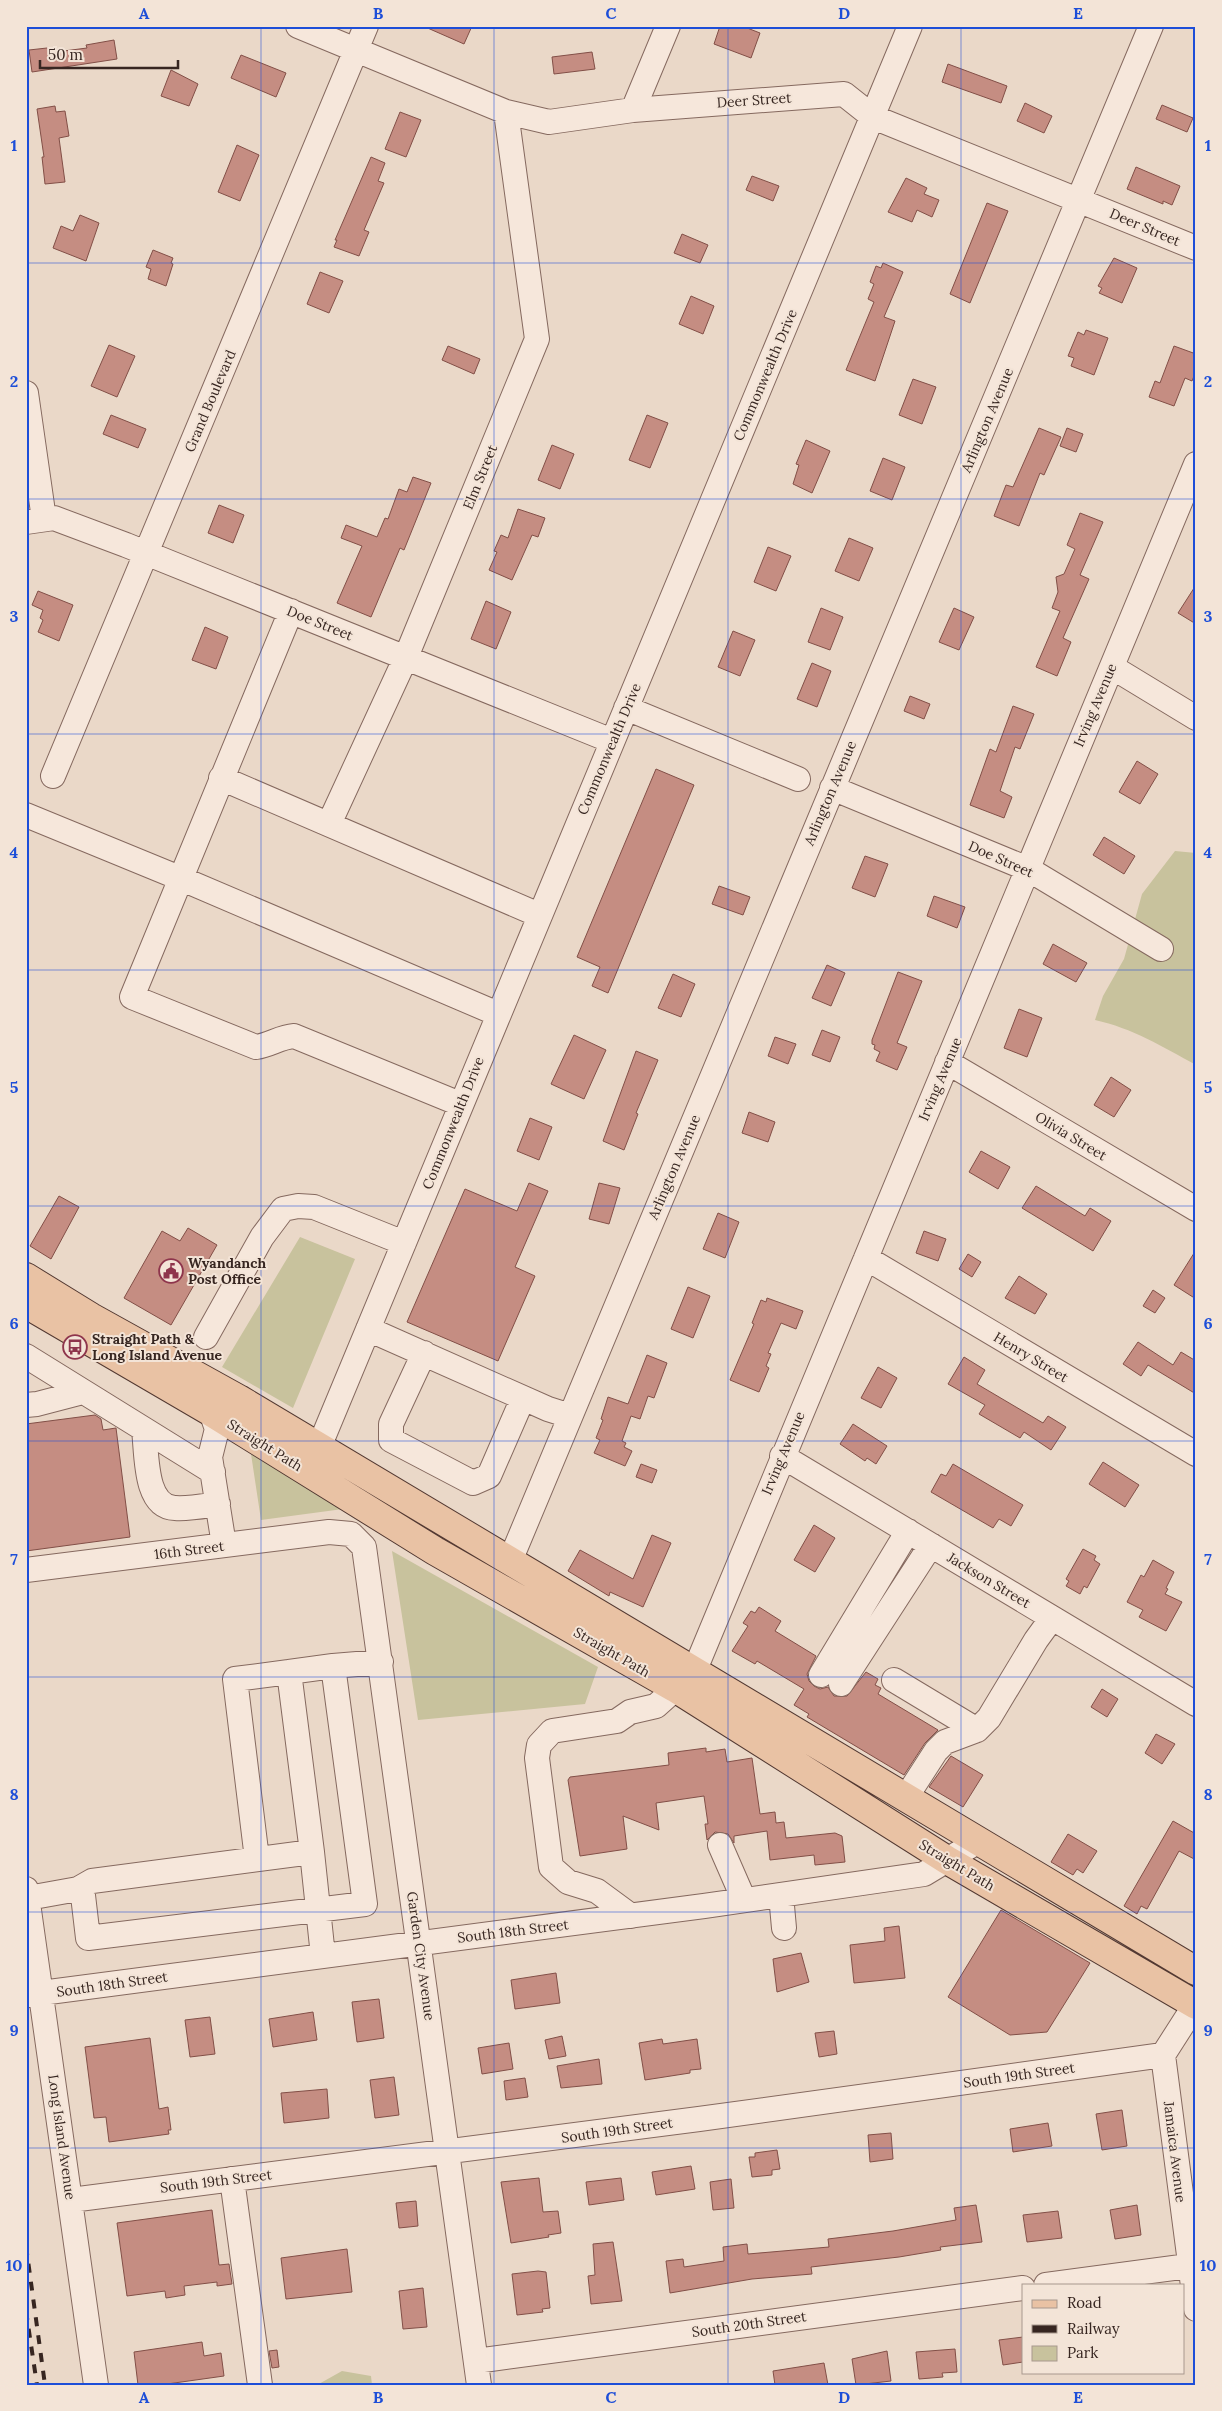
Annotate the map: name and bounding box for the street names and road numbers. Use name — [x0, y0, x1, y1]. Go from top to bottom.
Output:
street label: Deer Street — [716, 88, 793, 112]
street label: Deer Street — [1107, 204, 1184, 250]
street label: Commonwealth Drive — [729, 306, 801, 444]
street label: Grand Boulevard — [180, 347, 240, 455]
street label: Arlington Avenue — [956, 365, 1017, 476]
street label: Elm Street — [459, 441, 501, 512]
street label: Doe Street — [284, 602, 356, 645]
street label: Irving Avenue — [1069, 660, 1121, 750]
street label: Commonwealth Drive — [573, 680, 645, 818]
street label: Arlington Avenue — [799, 738, 860, 849]
street label: Doe Street — [966, 837, 1037, 882]
street label: Irving Avenue — [914, 1034, 966, 1124]
street label: Commonwealth Drive — [418, 1054, 488, 1192]
street label: Olivia Street — [1032, 1108, 1111, 1165]
street label: Arlington Avenue — [643, 1112, 704, 1223]
street label: Henry Street — [990, 1328, 1072, 1387]
street label: Irving Avenue — [757, 1408, 809, 1498]
street label: Straight Path — [224, 1415, 306, 1475]
street label: 16th Street — [153, 1537, 226, 1563]
street label: Jackson Street — [943, 1548, 1034, 1612]
street label: Straight Path — [571, 1623, 653, 1681]
street label: Straight Path — [916, 1835, 998, 1895]
street label: Garden City Avenue — [403, 1890, 439, 2022]
street label: South 18th Street — [456, 1915, 570, 1947]
street label: South 18th Street — [55, 1967, 169, 2001]
street label: South 19th Street — [962, 2058, 1076, 2092]
street label: Long Island Avenue — [44, 2073, 80, 2201]
street label: Jamaica Avenue — [1160, 2099, 1190, 2204]
street label: South 19th Street — [560, 2113, 674, 2147]
street label: South 19th Street — [159, 2165, 273, 2197]
street label: South 20th Street — [691, 2307, 808, 2341]

